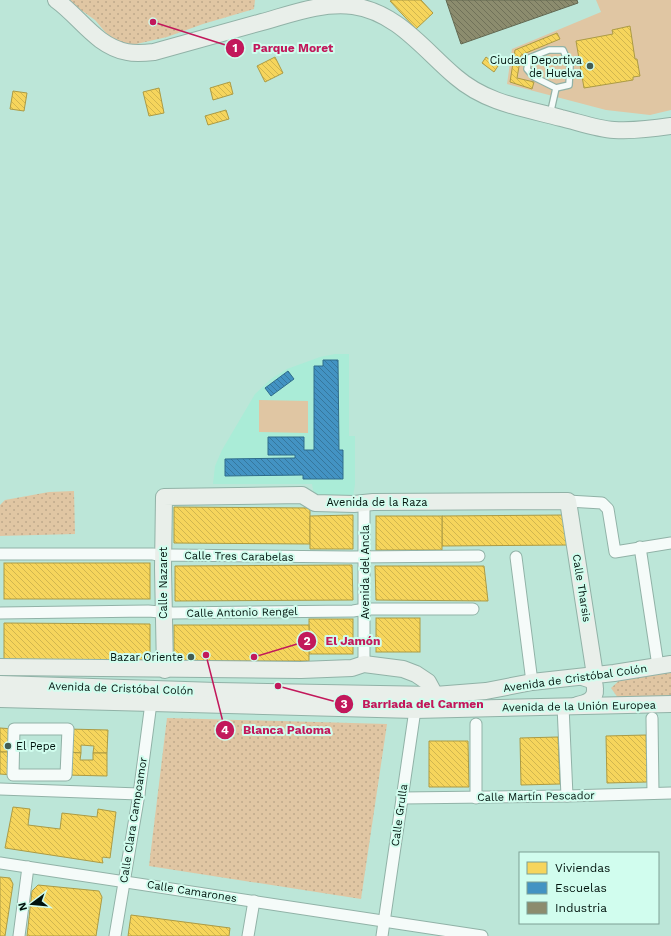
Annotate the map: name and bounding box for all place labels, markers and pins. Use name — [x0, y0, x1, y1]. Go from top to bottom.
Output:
callout: Parque Moret — [225, 36, 341, 60]
place label: Ciudad Deportiva de Huelva — [490, 54, 582, 80]
marker: Ciudad Deportiva de Huelva — [585, 61, 595, 71]
callout: El Jamón — [297, 629, 389, 653]
place label: Bazar Oriente — [110, 651, 183, 664]
marker: Bazar Oriente — [186, 652, 196, 662]
callout: Barriada del Carmen — [334, 692, 492, 716]
callout: Blanca Paloma — [215, 718, 339, 742]
place label: El Pepe — [16, 740, 56, 753]
marker: El Pepe — [3, 741, 13, 751]

